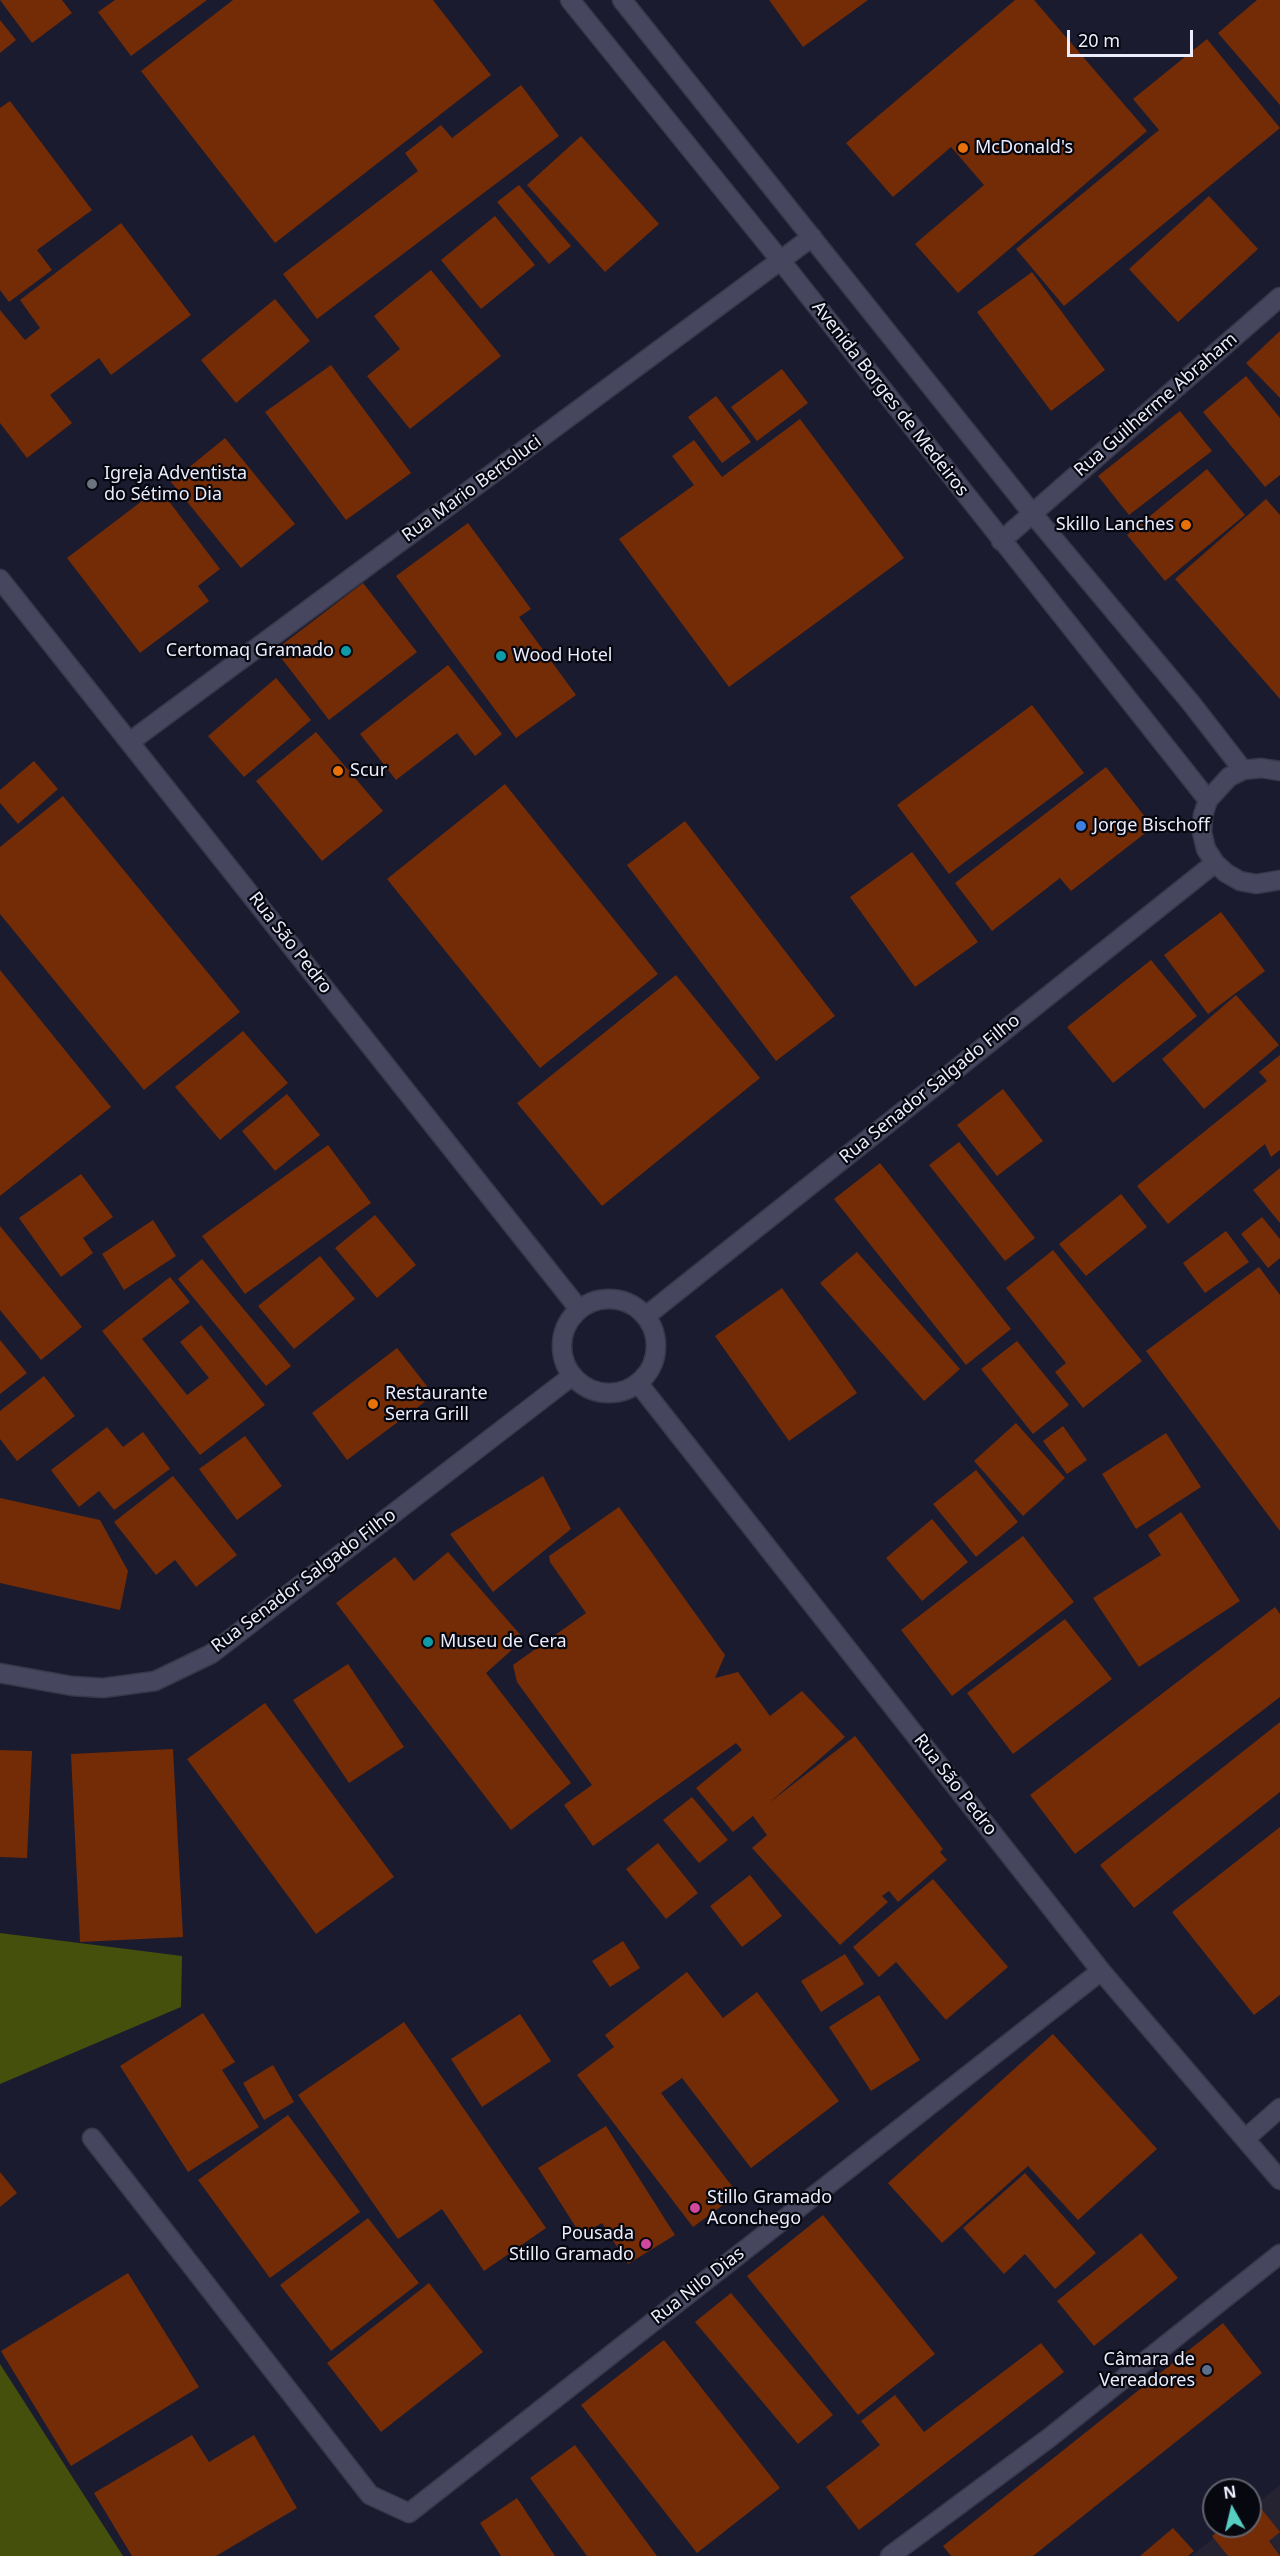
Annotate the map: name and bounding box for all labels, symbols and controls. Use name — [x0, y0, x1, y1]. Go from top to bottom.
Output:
scale bar — [1070, 18, 1196, 56]
text: 20 m — [1078, 28, 1120, 52]
place label: McDonald's — [975, 137, 1073, 159]
marker: McDonald's — [956, 141, 970, 155]
street label: Avenida Borges de Medeiros — [807, 297, 973, 501]
street label: Rua Guilherme Abraham — [1070, 328, 1242, 482]
street label: Rua Mario Bertoluci — [398, 431, 546, 547]
place label: Igreja Adventista do Sétimo Dia — [104, 463, 247, 506]
marker: Igreja Adventista do Sétimo Dia — [85, 477, 99, 491]
place label: Skillo Lanches — [1056, 514, 1174, 536]
marker: Skillo Lanches — [1179, 518, 1193, 532]
place label: Certomaq Gramado — [166, 640, 334, 662]
marker: Certomaq Gramado — [339, 644, 353, 658]
place label: Wood Hotel — [513, 645, 612, 667]
marker: Wood Hotel — [494, 649, 508, 663]
place label: Scur — [350, 760, 387, 782]
marker: Scur — [331, 764, 345, 778]
place label: Jorge Bischoff — [1093, 815, 1210, 837]
marker: Jorge Bischoff — [1074, 819, 1088, 833]
street label: Rua São Pedro — [244, 888, 336, 998]
street label: Rua Senador Salgado Filho — [836, 1010, 1024, 1168]
place label: Restaurante Serra Grill — [385, 1383, 488, 1426]
marker: Restaurante Serra Grill — [366, 1397, 380, 1411]
street label: Rua Senador Salgado Filho — [207, 1505, 401, 1657]
place label: Museu de Cera — [440, 1631, 567, 1653]
marker: Museu de Cera — [421, 1635, 435, 1649]
street label: Rua São Pedro — [909, 1730, 1001, 1840]
place label: Stillo Gramado Aconchego — [707, 2187, 832, 2230]
marker: Stillo Gramado Aconchego — [688, 2201, 702, 2215]
place label: Pousada Stillo Gramado — [509, 2223, 634, 2266]
marker: Pousada Stillo Gramado — [639, 2237, 653, 2251]
street label: Rua Nilo Dias — [647, 2243, 749, 2329]
place label: Câmara de Vereadores — [1099, 2349, 1195, 2392]
marker: Câmara de Vereadores — [1200, 2363, 1214, 2377]
north arrow — [1202, 2478, 1262, 2538]
text: N — [1222, 2480, 1238, 2504]

